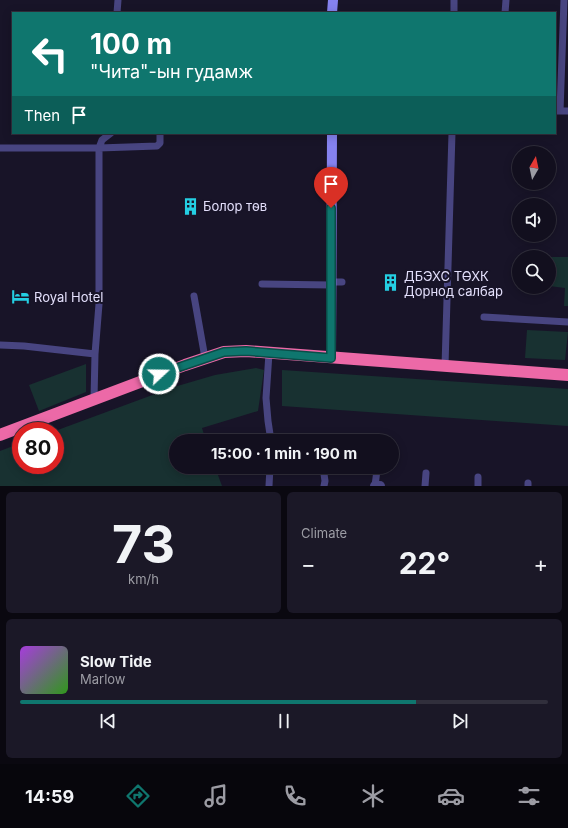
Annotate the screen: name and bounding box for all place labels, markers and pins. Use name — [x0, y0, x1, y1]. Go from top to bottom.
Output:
pin — [314, 167, 348, 208]
building icon: Болор төв — [180, 196, 200, 216]
place label: Болор төв — [203, 198, 267, 214]
place label: ДБЭХС ТӨХК Дорнод салбар — [404, 268, 503, 299]
building icon: ДБЭХС ТӨХК Дорнод салбар — [381, 273, 401, 293]
hotel icon: Royal Hotel — [11, 287, 31, 307]
place label: Royal Hotel — [34, 289, 103, 305]

